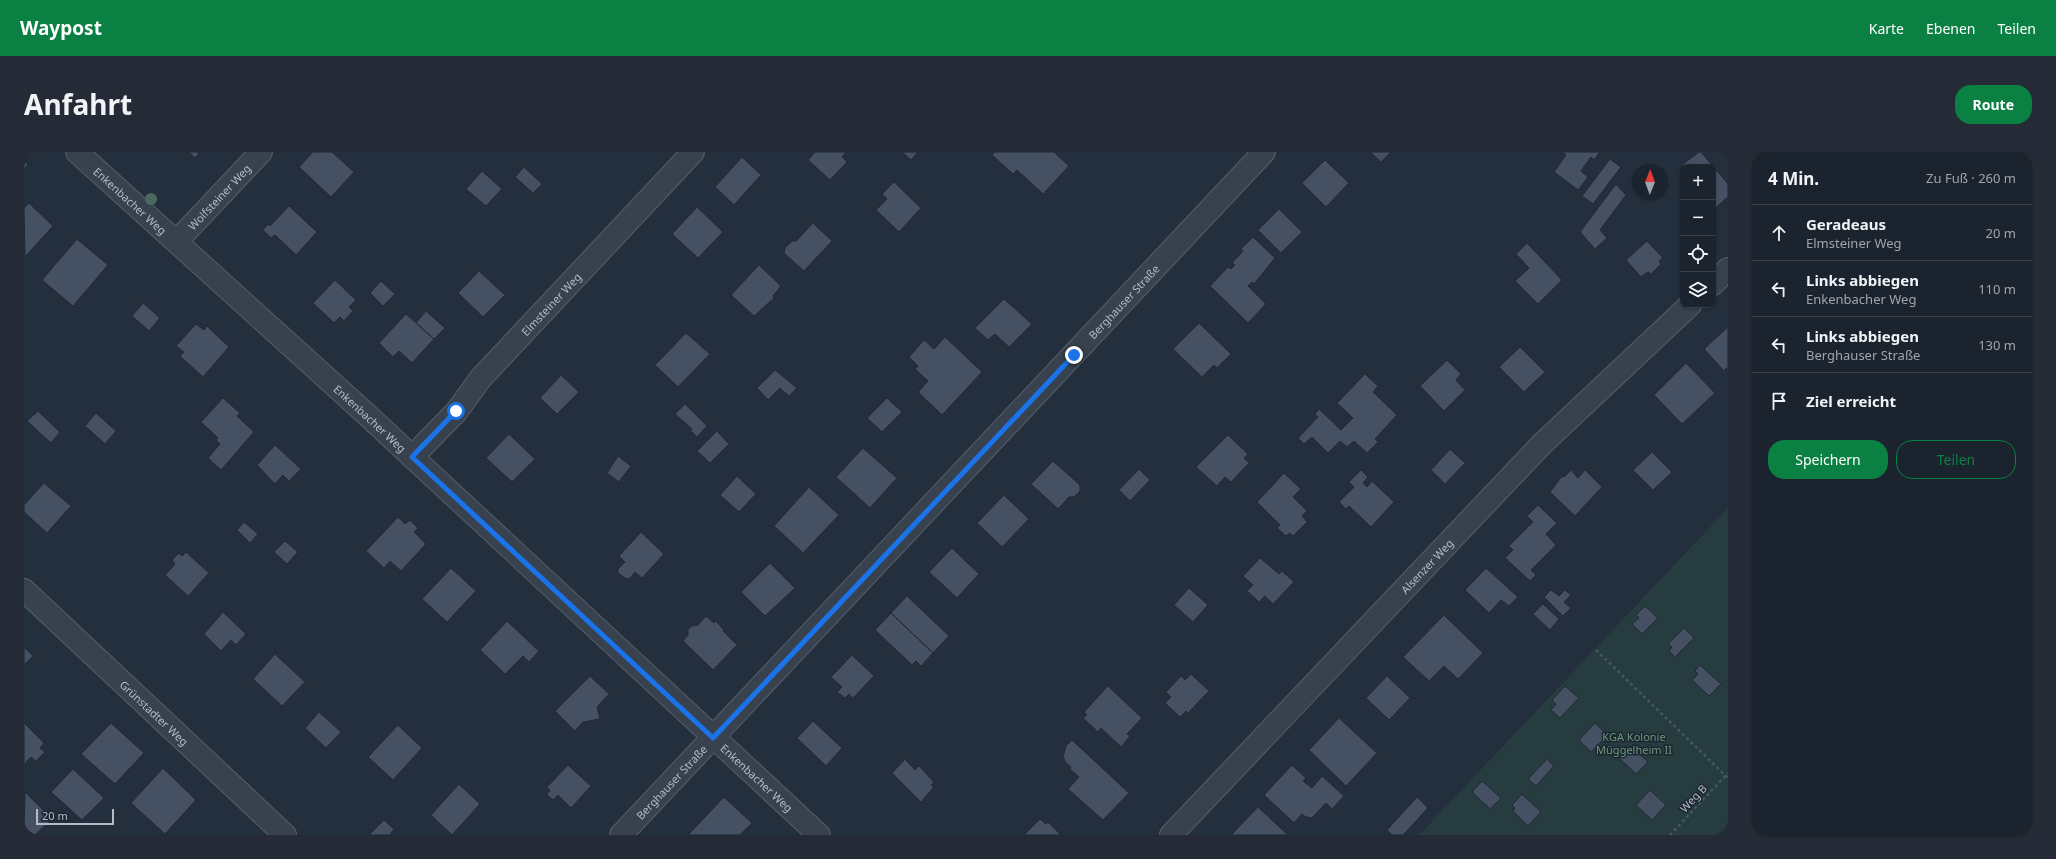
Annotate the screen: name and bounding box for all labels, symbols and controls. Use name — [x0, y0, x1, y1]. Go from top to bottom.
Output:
text: Waypost — [20, 15, 102, 41]
text: Karte — [1869, 19, 1904, 38]
text: Ebenen — [1926, 19, 1976, 38]
text: Teilen — [1998, 19, 2036, 38]
text: Anfahrt — [24, 85, 132, 123]
button: Route — [1955, 85, 2032, 124]
street label: Wolfsteiner Weg — [184, 161, 254, 233]
street label: Enkenbacher Weg — [91, 163, 170, 237]
north arrow — [1632, 164, 1668, 200]
map controls — [1680, 164, 1716, 308]
button: + — [1680, 164, 1716, 200]
text: 4 Min. — [1768, 167, 1819, 190]
text: Zu Fuß · 260 m — [1926, 169, 2016, 187]
button: − — [1680, 200, 1716, 236]
text: Geradeaus — [1806, 214, 1886, 234]
icon: ahead — [1768, 222, 1790, 244]
text: 20 m — [1986, 224, 2016, 242]
text: Elmsteiner Weg — [1806, 234, 1902, 252]
button: locate — [1680, 236, 1716, 272]
street label: Berghauser Straße — [1085, 261, 1162, 342]
street label: Elmsteiner Weg — [517, 269, 584, 338]
text: Links abbiegen — [1806, 270, 1919, 290]
button: layers — [1680, 272, 1716, 308]
icon: left — [1768, 278, 1790, 300]
text: 110 m — [1978, 280, 2016, 298]
text: Enkenbacher Weg — [1806, 290, 1916, 308]
text: Links abbiegen — [1806, 326, 1919, 346]
icon: left — [1768, 334, 1790, 356]
text: 130 m — [1978, 336, 2016, 354]
route end — [1065, 346, 1083, 364]
text: Berghauser Straße — [1806, 346, 1920, 364]
street label: Enkenbacher Weg — [331, 381, 410, 455]
icon: arrive — [1768, 390, 1790, 412]
text: Ziel erreicht — [1806, 391, 1896, 411]
route start — [447, 402, 465, 420]
button: Speichern — [1768, 440, 1888, 479]
button: Teilen — [1896, 440, 2016, 479]
street label: Alsenzer Weg — [1397, 535, 1456, 596]
street label: Grünstadter Weg — [117, 677, 192, 748]
park label: KGA Kolonie Müggelheim II — [1596, 729, 1672, 757]
street label: Enkenbacher Weg — [718, 740, 796, 815]
street label: Berghauser Straße — [632, 741, 710, 822]
street label: Weg B — [1676, 781, 1710, 815]
scale bar — [36, 807, 114, 826]
text: 20 m — [42, 808, 68, 823]

